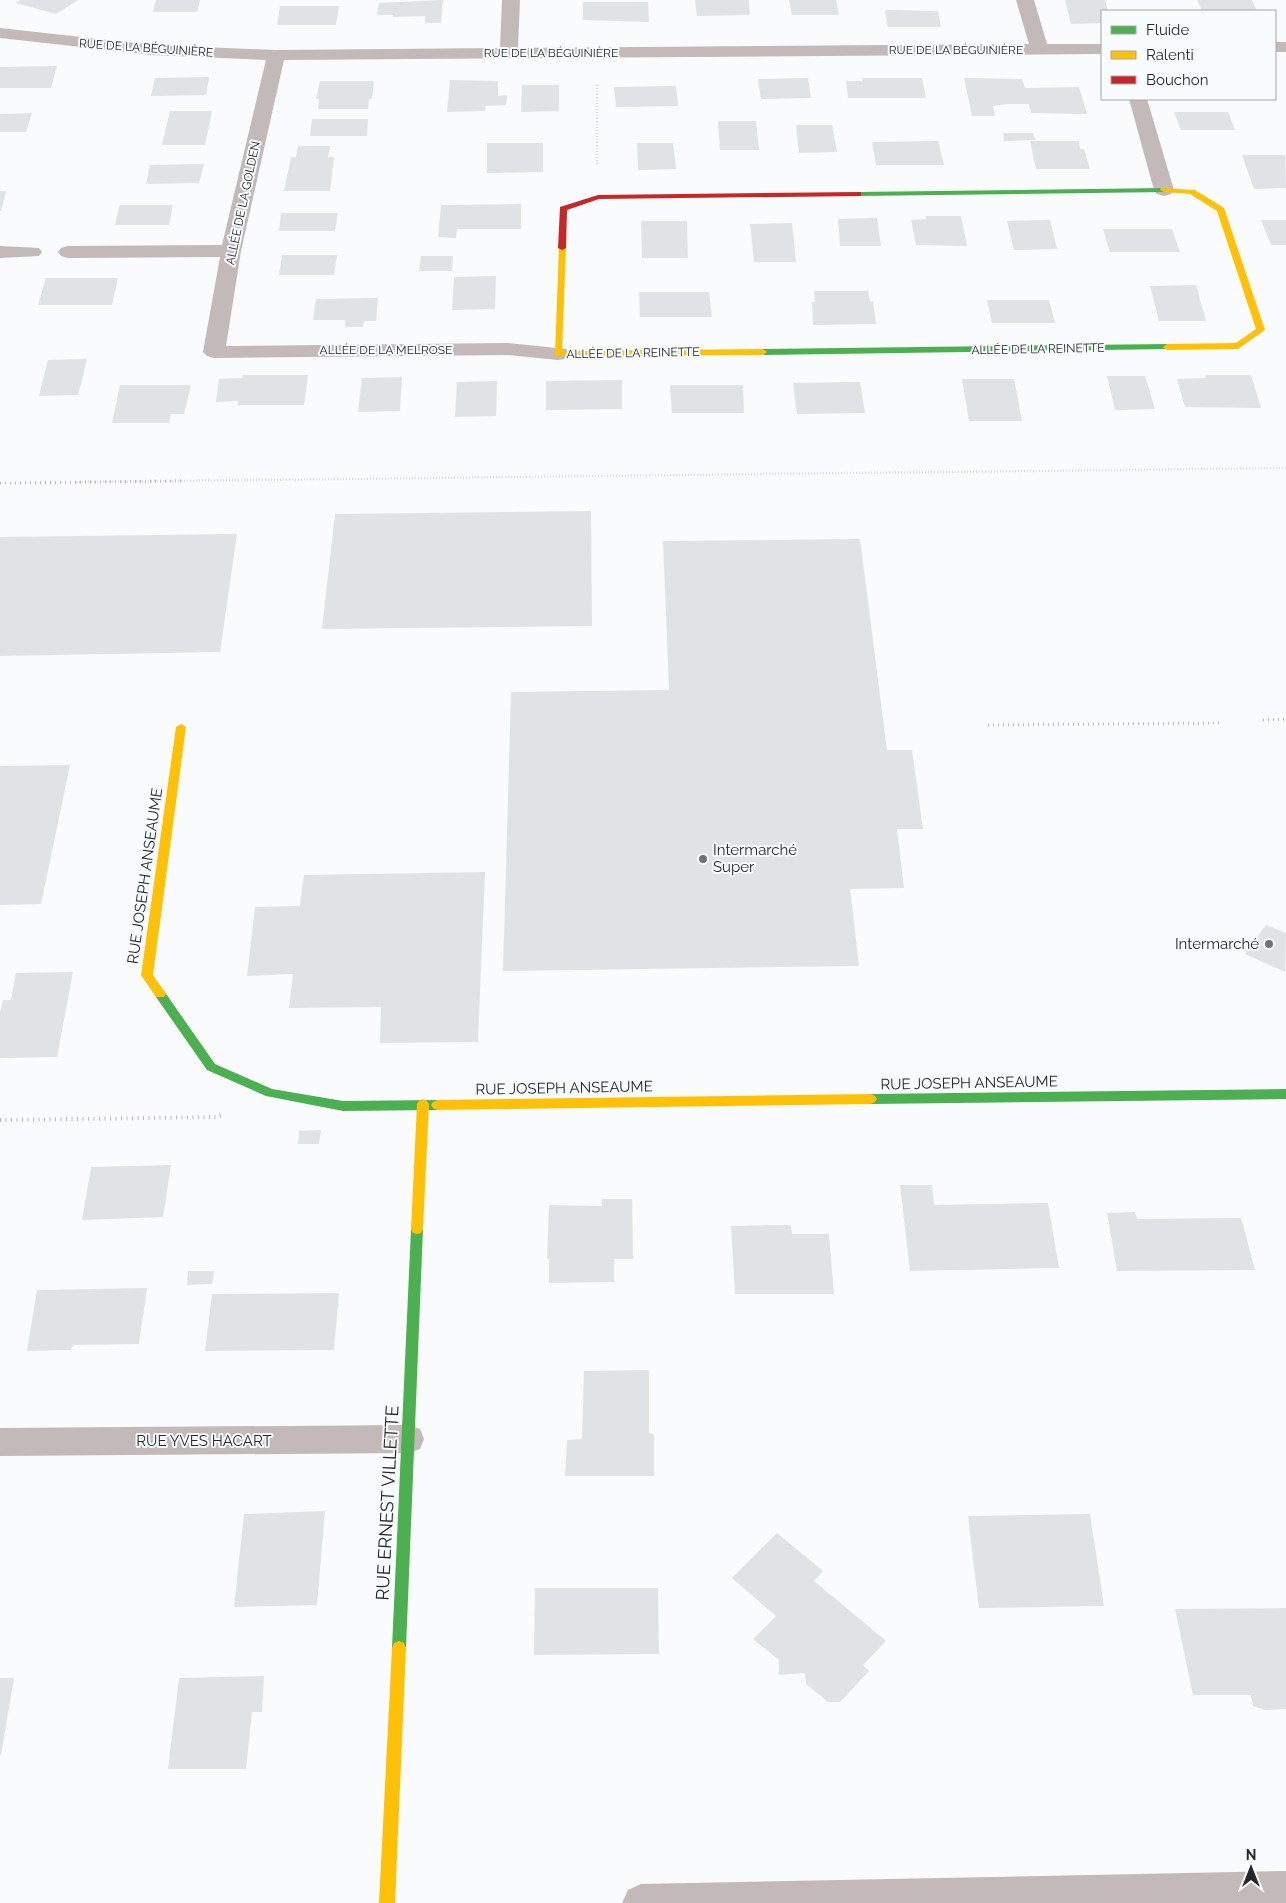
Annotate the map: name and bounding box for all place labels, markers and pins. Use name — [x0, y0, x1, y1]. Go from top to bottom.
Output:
place label: Intermarché Super — [713, 841, 797, 876]
marker: Intermarché Super — [697, 853, 709, 865]
place label: Intermarché — [1175, 935, 1259, 953]
marker: Intermarché — [1263, 938, 1275, 950]

